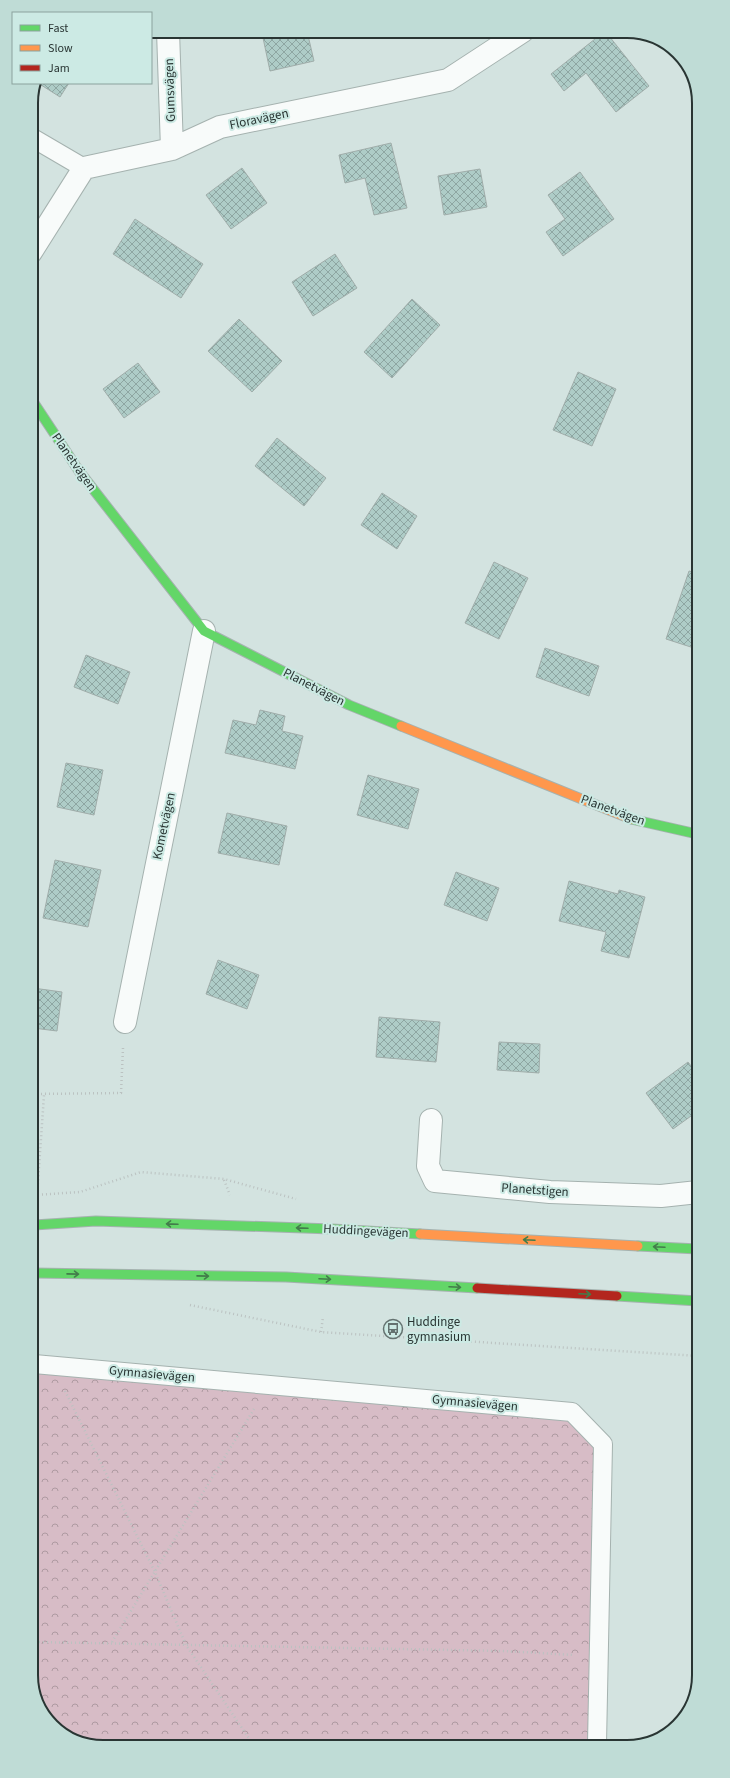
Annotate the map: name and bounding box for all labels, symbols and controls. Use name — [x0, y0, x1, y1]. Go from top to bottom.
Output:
legend — [12, 12, 152, 84]
text: Fast — [48, 20, 68, 37]
text: Slow — [48, 40, 73, 57]
street label: Gumsvägen — [160, 58, 180, 122]
text: Jam — [48, 60, 70, 77]
street label: Floravägen — [228, 104, 290, 134]
street label: Planetvägen — [47, 429, 101, 495]
street label: Planetvägen — [280, 664, 348, 710]
street label: Planetvägen — [578, 790, 648, 830]
street label: Kometvägen — [148, 791, 180, 861]
street label: Planetstigen — [501, 1179, 569, 1201]
one-way arrow — [166, 1220, 179, 1228]
street label: Huddingevägen — [323, 1220, 409, 1242]
one-way arrow — [296, 1224, 309, 1232]
one-way arrow — [523, 1236, 536, 1243]
one-way arrow — [653, 1243, 666, 1250]
one-way arrow — [66, 1270, 79, 1277]
one-way arrow — [196, 1272, 209, 1280]
one-way arrow — [318, 1276, 331, 1283]
one-way arrow — [448, 1283, 461, 1291]
one-way arrow — [578, 1291, 591, 1298]
place label: Huddinge gymnasium — [407, 1313, 471, 1346]
bus stop icon: Huddinge gymnasium — [382, 1318, 404, 1340]
street label: Gymnasievägen — [108, 1361, 196, 1387]
street label: Gymnasievägen — [431, 1390, 519, 1416]

